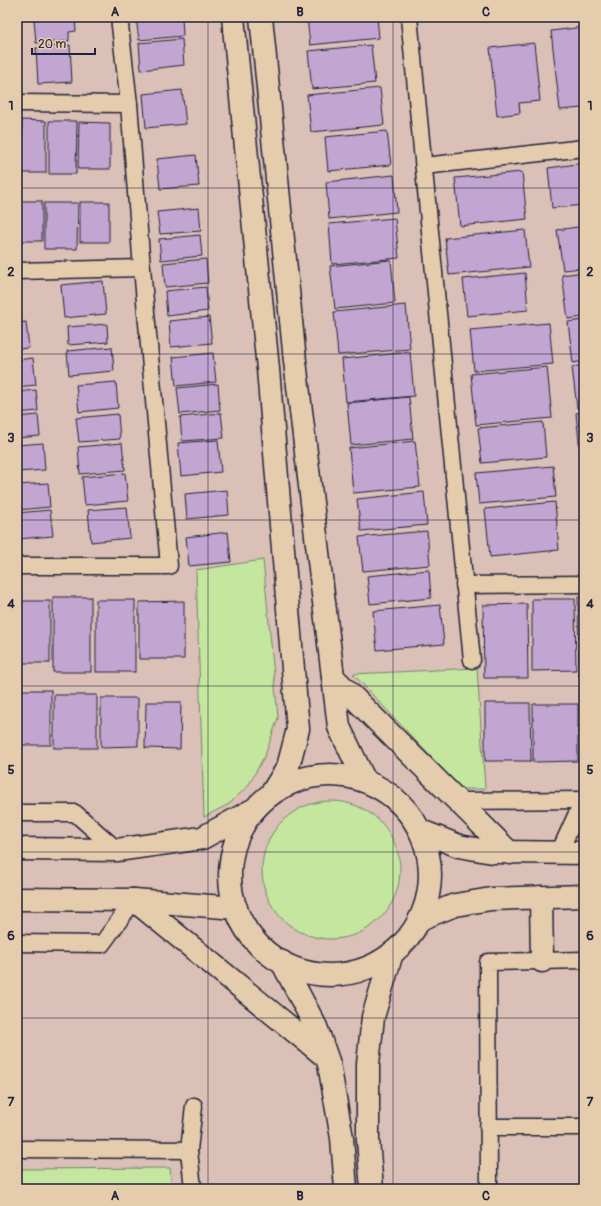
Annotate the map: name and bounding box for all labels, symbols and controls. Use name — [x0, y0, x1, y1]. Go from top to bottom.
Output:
text: A — [111, 4, 120, 20]
text: B — [296, 4, 304, 20]
text: C — [482, 4, 490, 20]
scale bar — [32, 30, 95, 56]
text: 20 m — [38, 37, 67, 52]
text: 1 — [8, 98, 14, 114]
text: 1 — [587, 98, 593, 114]
text: 2 — [7, 264, 15, 280]
text: 2 — [586, 264, 594, 280]
text: 3 — [7, 430, 15, 446]
text: 3 — [586, 430, 594, 446]
text: 4 — [7, 596, 15, 612]
text: 4 — [586, 596, 594, 612]
text: 5 — [7, 762, 15, 778]
text: 5 — [586, 762, 594, 778]
text: 6 — [7, 928, 15, 944]
text: 6 — [586, 928, 594, 944]
text: 7 — [8, 1094, 15, 1110]
text: 7 — [587, 1094, 594, 1110]
text: A — [111, 1188, 120, 1204]
text: B — [296, 1188, 304, 1204]
text: C — [482, 1188, 490, 1204]

